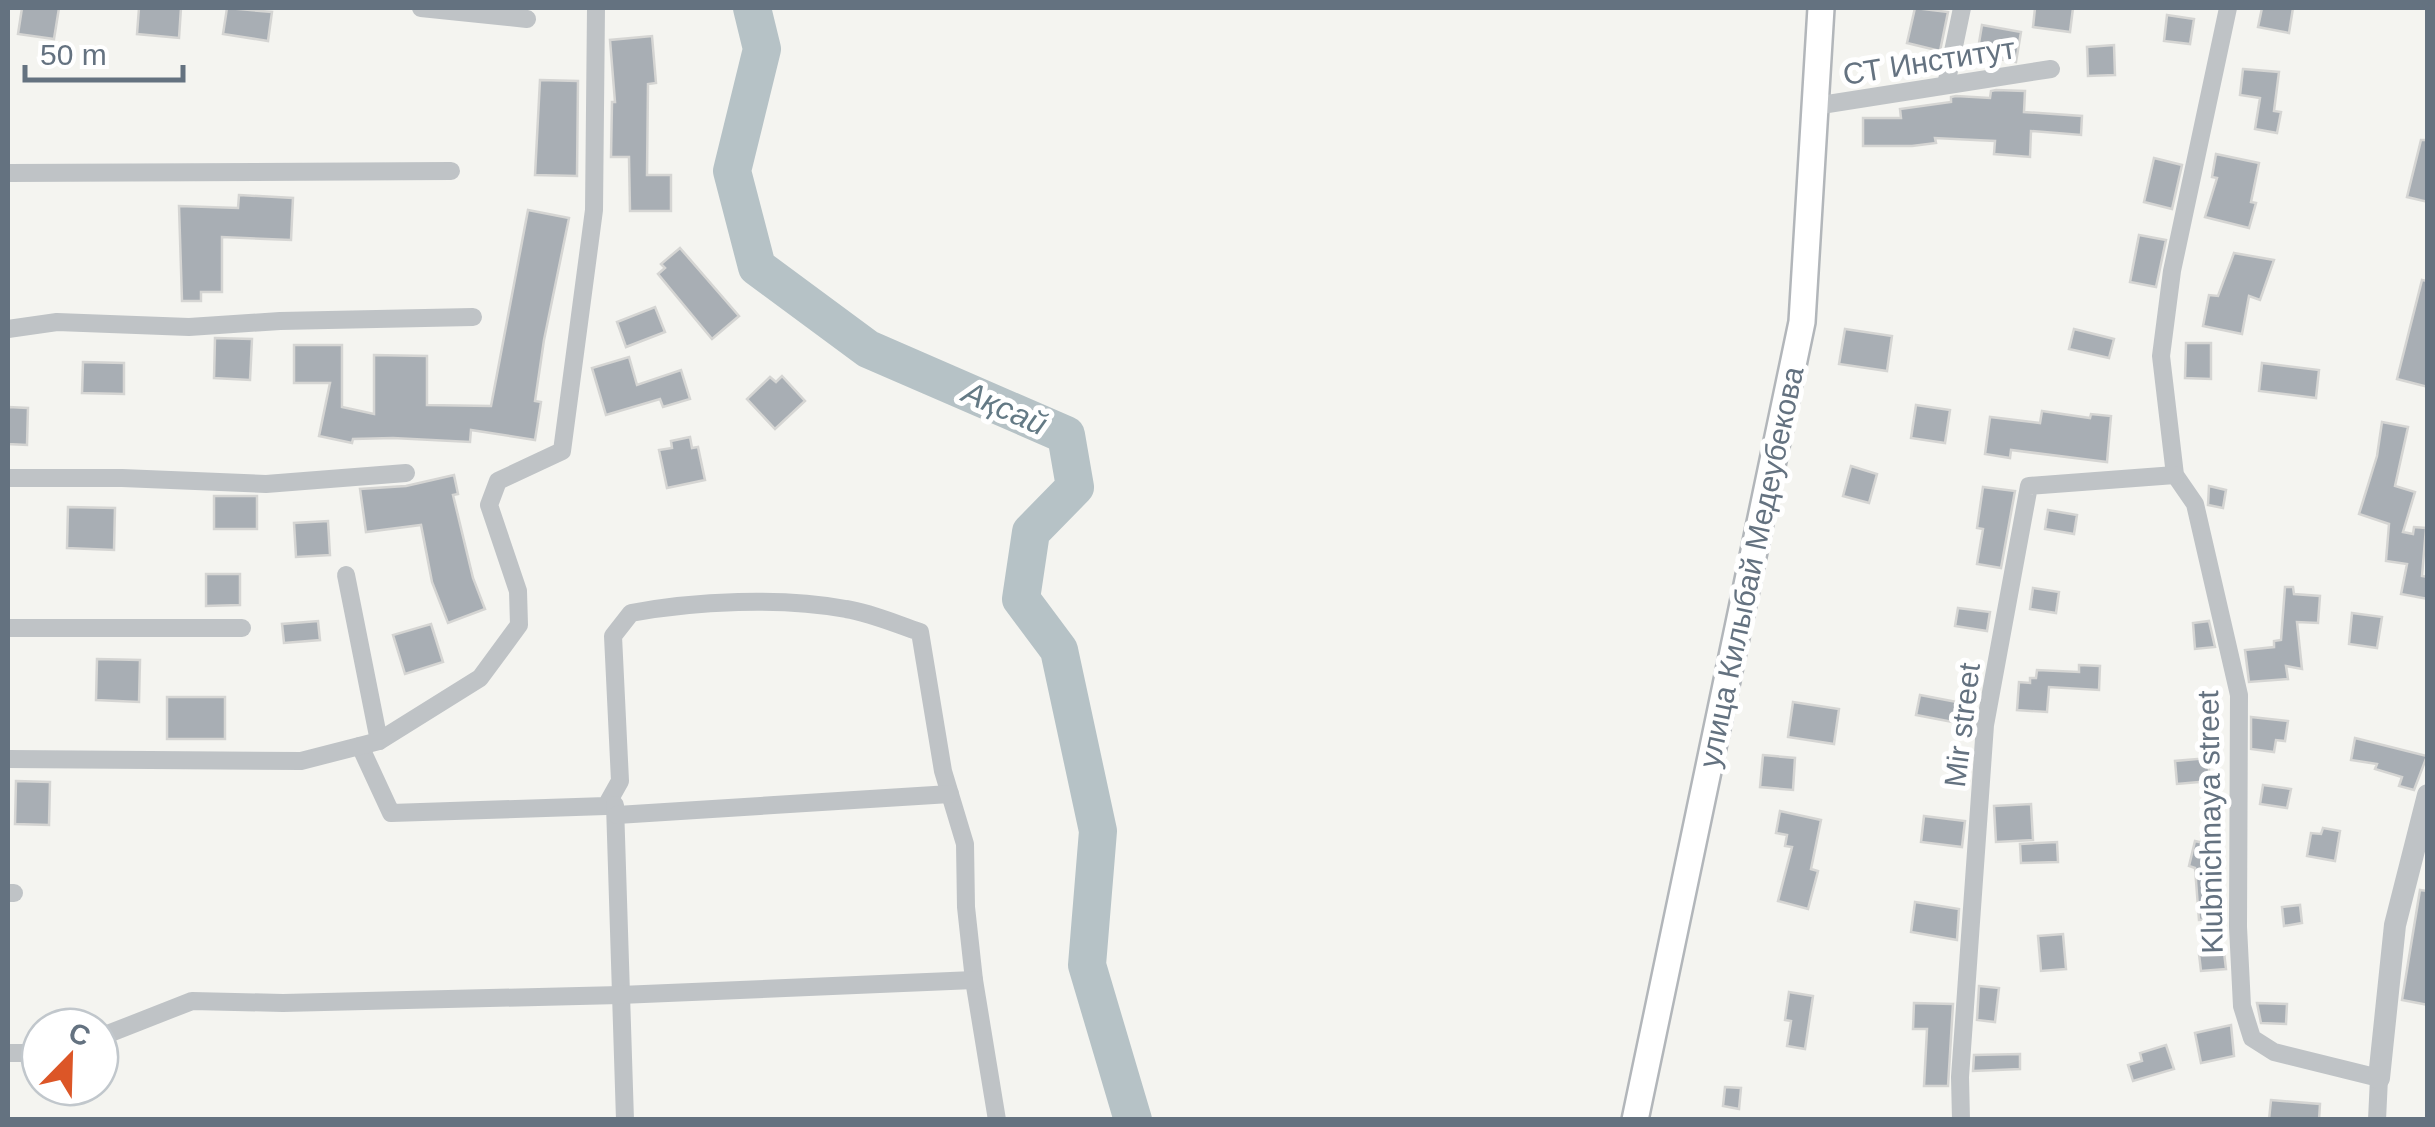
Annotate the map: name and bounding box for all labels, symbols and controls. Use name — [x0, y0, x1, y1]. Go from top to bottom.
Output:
scale bar — [25, 20, 182, 82]
street label: СТ Институт — [1841, 31, 2018, 91]
text: 50 m — [40, 38, 107, 71]
street label: улица Килыбай Медеубекова — [1692, 363, 1810, 770]
water label: Ақсай — [956, 373, 1053, 442]
street label: Mir street — [1938, 660, 1986, 789]
street label: Klubnichnaya street — [2191, 689, 2229, 954]
north arrow — [20, 1007, 120, 1107]
text: С — [64, 1016, 95, 1053]

